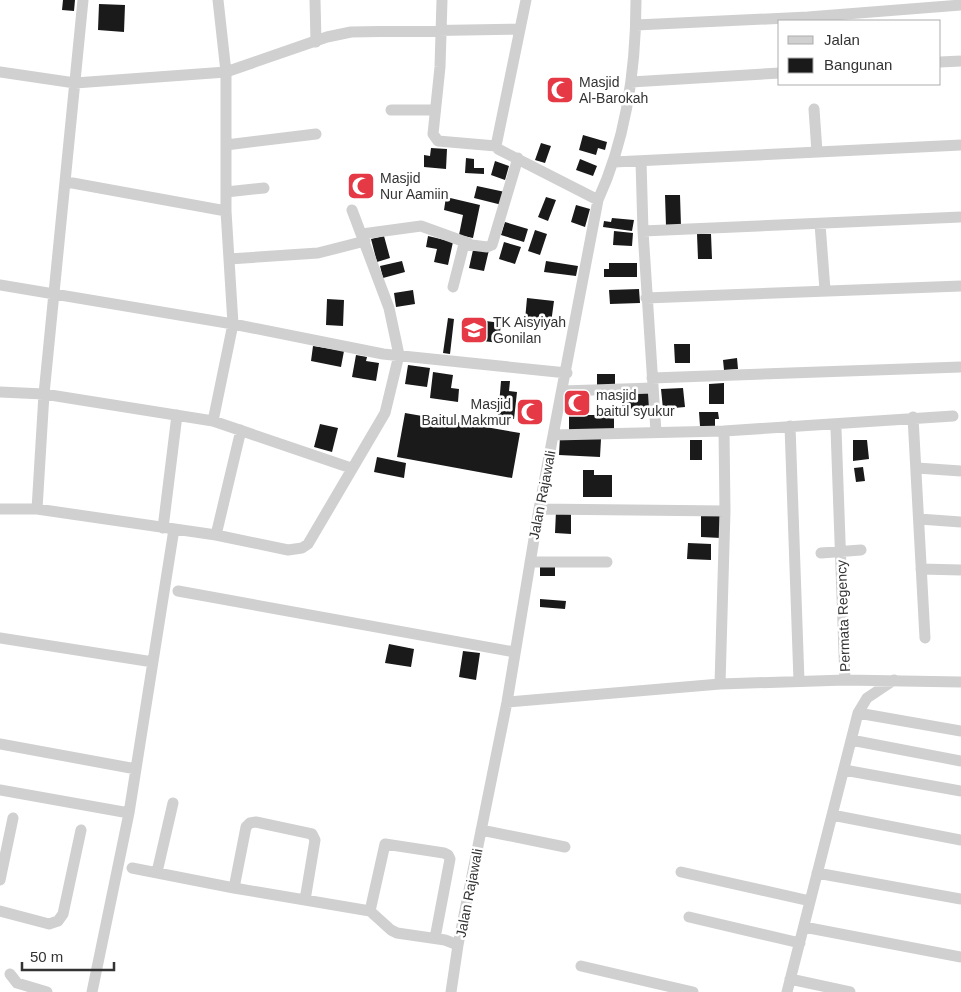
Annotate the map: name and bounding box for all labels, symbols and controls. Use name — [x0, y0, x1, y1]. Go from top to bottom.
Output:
legend — [778, 20, 941, 85]
text: Jalan — [824, 31, 860, 48]
text: Bangunan — [824, 56, 892, 73]
place label: Masjid Al-Barokah — [579, 74, 648, 106]
mosque icon: Masjid Al-Barokah — [545, 75, 575, 105]
place label: Masjid Nur Aamiin — [380, 170, 448, 202]
mosque icon: Masjid Nur Aamiin — [346, 171, 376, 201]
place label: TK Aisyiyah Gonilan — [493, 314, 566, 346]
school or university icon: TK Aisyiyah Gonilan — [459, 315, 489, 345]
place label: masjid baitul syukur — [596, 387, 675, 419]
mosque icon: masjid baitul syukur — [562, 388, 592, 418]
place label: Masjid Baitul Makmur — [422, 396, 511, 428]
mosque icon: Masjid Baitul Makmur — [515, 397, 545, 427]
street label: Jalan Rajawali — [526, 449, 558, 541]
street label: Permata Regency — [833, 560, 853, 672]
street label: Jalan Rajawali — [453, 847, 485, 939]
scale bar — [22, 940, 115, 972]
text: 50 m — [30, 948, 63, 965]

